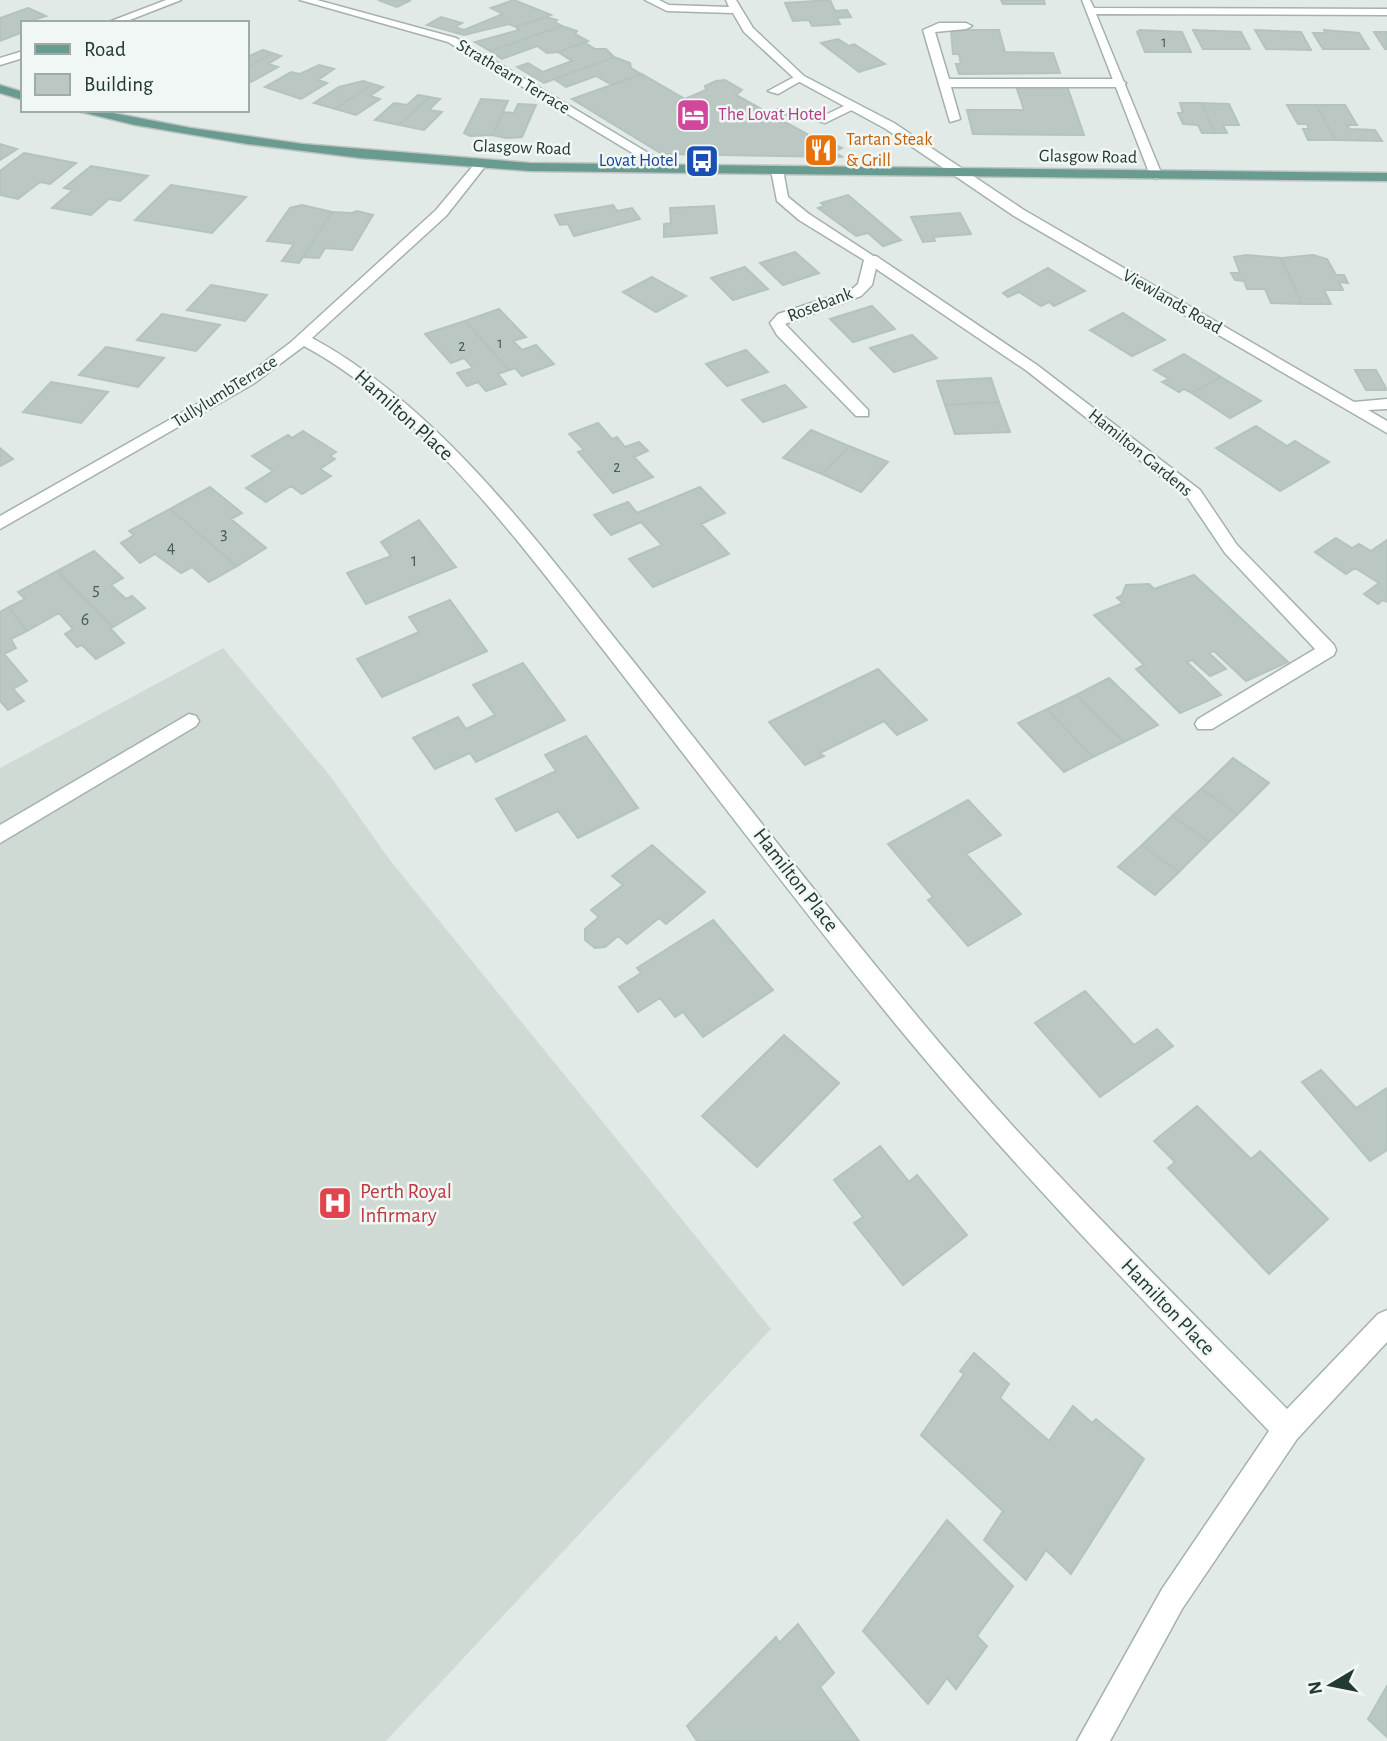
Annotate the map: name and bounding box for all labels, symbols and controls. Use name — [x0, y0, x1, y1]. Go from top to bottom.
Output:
legend — [21, 21, 248, 112]
house number: 1 — [1161, 34, 1167, 50]
street label: Strathearn Terrace — [453, 36, 573, 118]
text: Road — [84, 39, 126, 60]
text: Building — [84, 74, 154, 95]
hotel icon: The Lovat Hotel — [674, 96, 712, 134]
place label: The Lovat Hotel — [718, 106, 826, 124]
restaurant icon: Tartan Steak & Grill — [802, 131, 840, 169]
place label: Tartan Steak & Grill — [846, 131, 933, 170]
street label: Glasgow Road — [473, 137, 571, 159]
bus stop icon: Lovat Hotel — [683, 142, 721, 180]
street label: Glasgow Road — [1039, 147, 1137, 167]
place label: Lovat Hotel — [599, 152, 678, 170]
street label: Viewlands Road — [1119, 266, 1225, 338]
street label: Rosebank — [785, 284, 856, 326]
house number: 1 — [497, 335, 503, 351]
house number: 2 — [458, 338, 466, 354]
street label: TullylumbTerrace — [169, 353, 281, 431]
street label: Hamilton Place — [351, 365, 457, 465]
street label: Hamilton Gardens — [1085, 406, 1195, 500]
house number: 2 — [613, 459, 621, 475]
house number: 3 — [220, 525, 228, 543]
house number: 4 — [167, 539, 176, 557]
house number: 1 — [411, 552, 417, 570]
house number: 5 — [92, 581, 100, 599]
house number: 6 — [81, 611, 89, 629]
street label: Hamilton Place — [749, 824, 843, 936]
place label: Perth Royal Infirmary — [360, 1181, 452, 1226]
hospital icon: Perth Royal Infirmary — [316, 1184, 354, 1222]
street label: Hamilton Place — [1117, 1255, 1219, 1359]
north arrow — [1296, 1650, 1366, 1720]
text: N — [1305, 1680, 1326, 1696]

